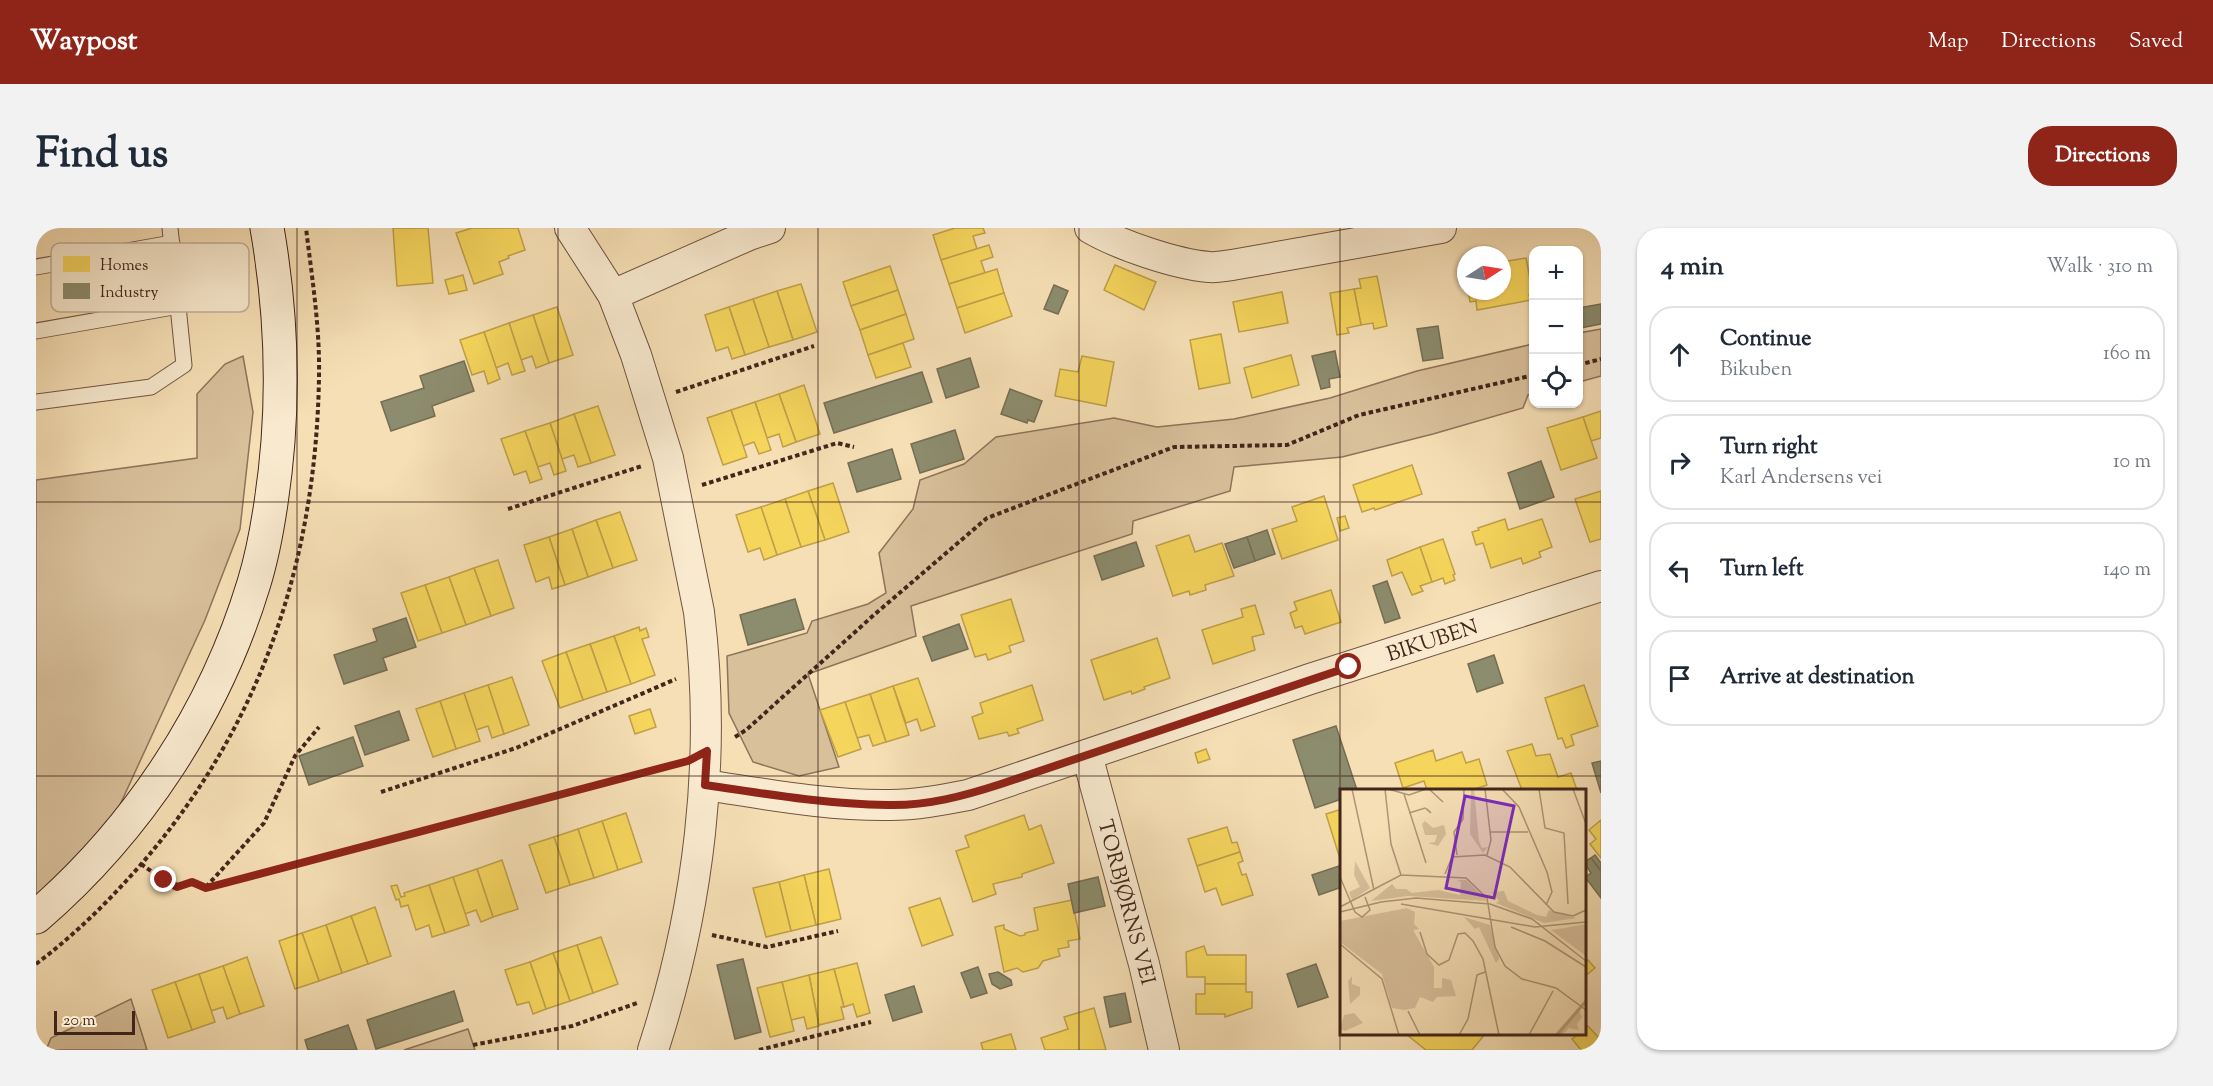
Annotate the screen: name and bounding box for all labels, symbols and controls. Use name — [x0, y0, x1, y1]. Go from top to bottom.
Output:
text: Waypost — [30, 22, 137, 62]
text: Map — [1928, 27, 1968, 57]
text: Directions — [2001, 27, 2096, 57]
text: Saved — [2129, 27, 2183, 57]
text: Find us — [36, 126, 168, 186]
button: Directions — [2028, 126, 2177, 186]
legend — [51, 243, 249, 312]
north arrow — [1457, 246, 1511, 300]
map controls — [1529, 246, 1583, 408]
button: + — [1529, 246, 1583, 300]
text: 4 min — [1661, 249, 1724, 286]
text: Walk · 310 m — [2046, 253, 2153, 282]
text: Homes — [100, 255, 148, 278]
text: Industry — [100, 282, 158, 305]
button: − — [1529, 300, 1583, 354]
text: Continue — [1720, 324, 1811, 356]
icon: ahead — [1663, 338, 1696, 371]
text: 160 m — [2103, 340, 2151, 369]
button: locate — [1529, 354, 1583, 408]
text: Bikuben — [1720, 356, 1792, 385]
text: Turn right — [1720, 432, 1817, 464]
icon: right — [1663, 446, 1696, 479]
text: 10 m — [2113, 448, 2151, 477]
text: Karl Andersens vei — [1720, 464, 1882, 493]
icon: left — [1663, 554, 1696, 587]
text: Turn left — [1720, 554, 1803, 586]
text: 140 m — [2103, 556, 2151, 585]
street label: BIKUBEN — [1383, 613, 1483, 671]
route start — [1335, 653, 1361, 679]
icon: arrive — [1663, 662, 1696, 695]
text: Arrive at destination — [1720, 662, 1915, 694]
inset map — [1340, 789, 1586, 1035]
street label: TORBJØRNS VEI — [1089, 817, 1162, 988]
route end — [150, 866, 176, 892]
scale bar — [54, 1008, 135, 1036]
text: 20 m — [63, 1010, 96, 1033]

